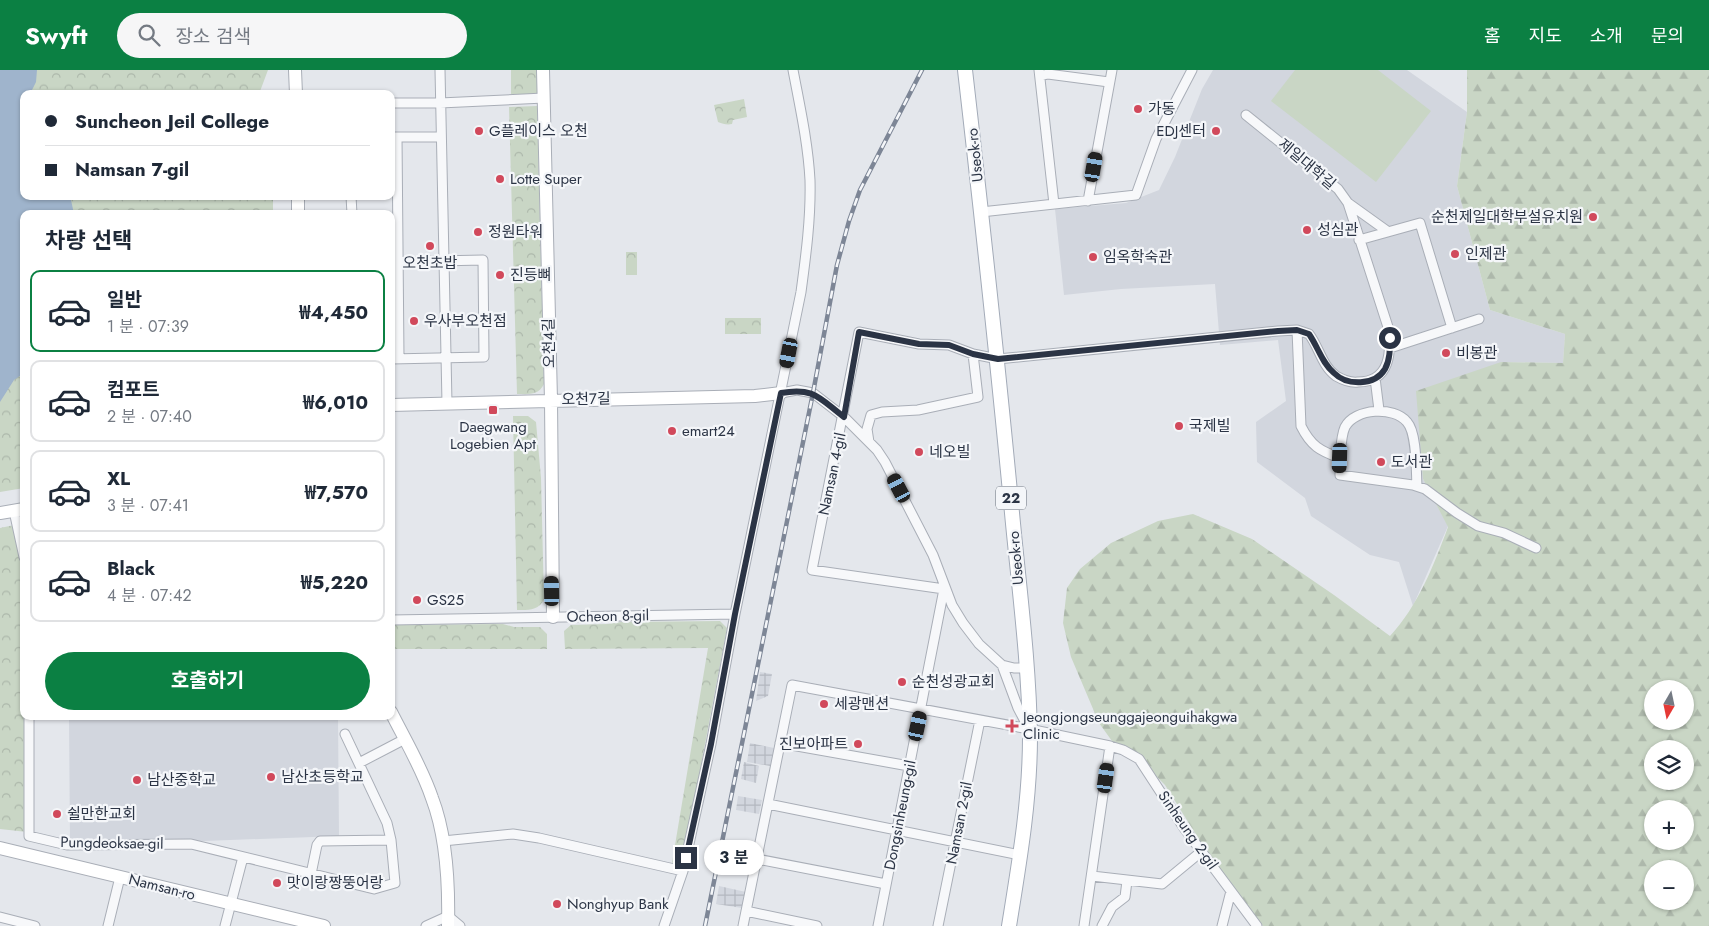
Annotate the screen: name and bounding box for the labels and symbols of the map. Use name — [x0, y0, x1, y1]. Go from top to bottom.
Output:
place label: 가동 — [1148, 98, 1176, 120]
marker: 가동 — [1132, 103, 1144, 115]
place label: G플레이스 오천 — [489, 120, 588, 142]
place label: EDJ센터 — [1156, 120, 1206, 142]
marker: G플레이스 오천 — [473, 125, 485, 137]
marker: EDJ센터 — [1210, 125, 1222, 137]
street label: Useok-ro — [961, 127, 989, 183]
street label: 제일대학길 — [1273, 133, 1341, 195]
car — [1084, 151, 1103, 183]
place label: Lotte Super — [510, 168, 583, 190]
marker: Lotte Super — [494, 173, 506, 185]
place label: 순천제일대학부설유치원 — [1431, 206, 1583, 228]
marker: 순천제일대학부설유치원 — [1587, 211, 1599, 223]
place label: 성심관 — [1317, 219, 1359, 241]
place label: 정원타워 — [488, 221, 543, 243]
marker: 성심관 — [1301, 224, 1313, 236]
marker: 정원타워 — [472, 226, 484, 238]
marker: 오천초밥 — [424, 240, 436, 252]
place label: 인제관 — [1465, 243, 1507, 265]
place label: 임옥학숙관 — [1103, 246, 1172, 268]
marker: 인제관 — [1449, 248, 1461, 260]
marker: 임옥학숙관 — [1087, 251, 1099, 263]
place label: 오천초밥 — [402, 252, 458, 274]
place label: 진등뼈 — [510, 264, 551, 286]
marker: 진등뼈 — [494, 269, 506, 281]
place label: 우사부오천점 — [424, 310, 507, 332]
marker: 우사부오천점 — [408, 315, 420, 327]
street label: 오천4길 — [538, 318, 560, 368]
route start — [1379, 327, 1401, 349]
car — [778, 337, 799, 369]
place label: 비봉관 — [1456, 342, 1498, 364]
marker: 비봉관 — [1440, 347, 1452, 359]
street label: 오천7길 — [561, 388, 611, 410]
marker: Daegwang Logebien Apt — [487, 404, 499, 416]
place label: 국제빌 — [1189, 415, 1230, 437]
place label: Daegwang Logebien Apt — [450, 416, 536, 455]
place label: emart24 — [682, 420, 735, 442]
marker: 국제빌 — [1173, 420, 1185, 432]
marker: emart24 — [666, 425, 678, 437]
street label: Namsan 4-gil — [813, 431, 851, 517]
place label: 네오빌 — [929, 441, 970, 463]
car — [1331, 443, 1348, 473]
marker: 네오빌 — [913, 446, 925, 458]
place label: 도서관 — [1391, 451, 1433, 473]
marker: 도서관 — [1375, 456, 1387, 468]
car — [885, 471, 912, 505]
road number: 22 — [996, 486, 1026, 509]
street label: Useok-ro — [1003, 530, 1029, 586]
car — [544, 576, 559, 606]
place label: GS25 — [427, 589, 464, 611]
marker: GS25 — [411, 594, 423, 606]
street label: Ocheon 8-gil — [567, 604, 649, 628]
place label: 순천성광교회 — [912, 671, 995, 693]
marker: 순천성광교회 — [896, 676, 908, 688]
north arrow — [1644, 680, 1694, 730]
place label: 세광맨션 — [834, 693, 889, 715]
marker: 세광맨션 — [818, 698, 830, 710]
place label: Jeongjongseunggajeonguihakgwa Clinic — [1021, 706, 1237, 745]
car — [907, 710, 928, 742]
marker: Jeongjongseunggajeonguihakgwa Clinic — [1005, 719, 1019, 733]
place label: 진보아파트 — [779, 733, 848, 755]
marker: 진보아파트 — [852, 738, 864, 750]
street label: Dongsinheung-gil — [879, 758, 921, 872]
car — [1096, 762, 1115, 794]
place label: 남산초등학교 — [281, 766, 364, 788]
place label: 남산중학교 — [147, 769, 216, 791]
marker: 남산초등학교 — [265, 771, 277, 783]
marker: 남산중학교 — [131, 774, 143, 786]
street label: Namsan 2-gil — [940, 780, 978, 866]
street label: Sinheung 2-gil — [1153, 786, 1223, 874]
place label: 쉴만한교회 — [67, 803, 136, 825]
marker: 쉴만한교회 — [51, 808, 63, 820]
street label: Pungdeoksae-gil — [60, 831, 164, 855]
callout: 3 분 — [704, 840, 764, 876]
route end — [675, 847, 697, 869]
street label: Namsan-ro — [126, 868, 198, 906]
place label: 맛이랑짱뚱어랑 — [287, 872, 384, 894]
marker: 맛이랑짱뚱어랑 — [271, 877, 283, 889]
place label: Nonghyup Bank — [567, 893, 669, 915]
marker: Nonghyup Bank — [551, 898, 563, 910]

